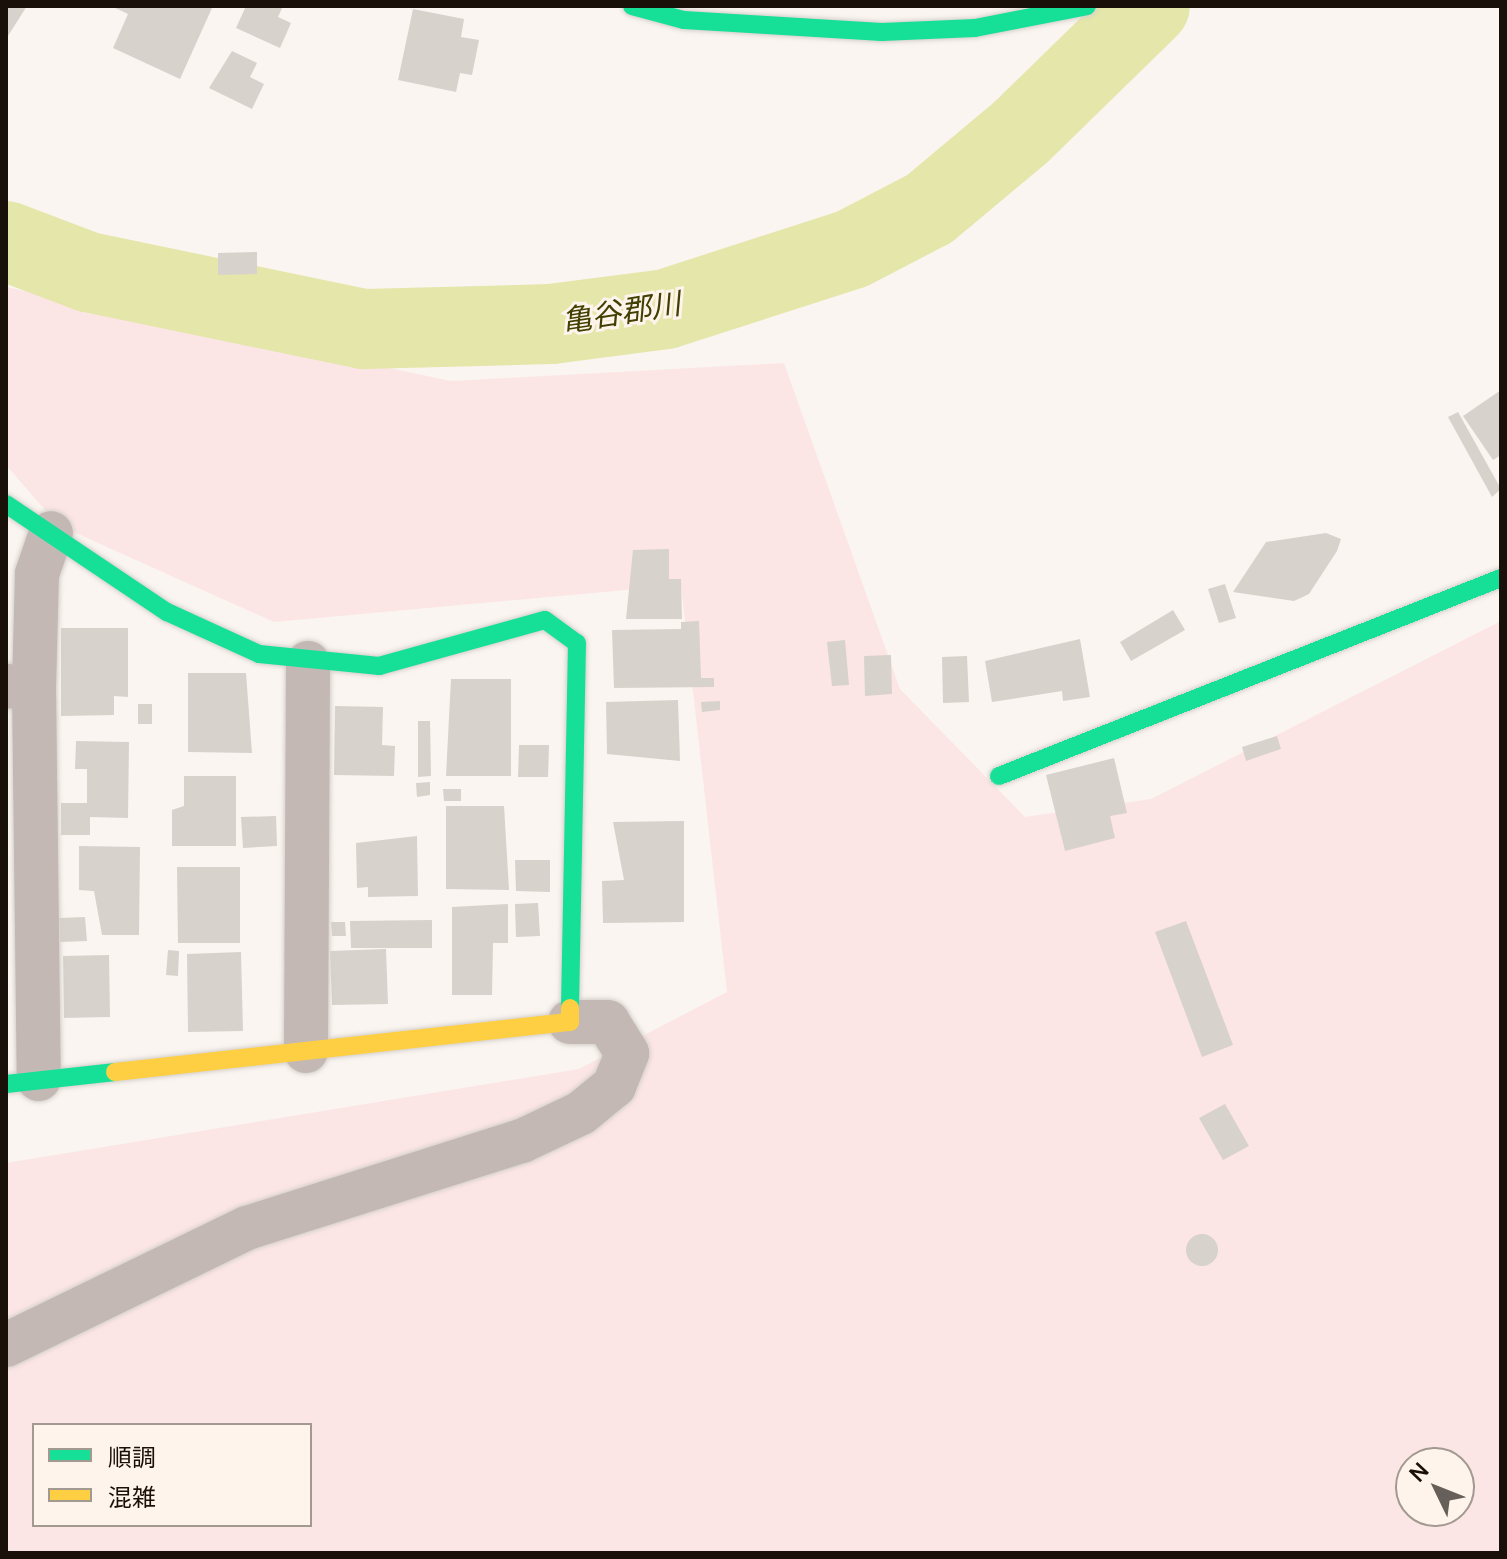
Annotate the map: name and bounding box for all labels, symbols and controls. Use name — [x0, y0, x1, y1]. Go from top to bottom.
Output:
water label: 亀谷郡川 — [559, 285, 683, 339]
legend — [32, 1423, 312, 1527]
text: 順調 — [108, 1440, 156, 1473]
north arrow — [1395, 1447, 1475, 1527]
text: N — [1403, 1456, 1435, 1488]
text: 混雑 — [108, 1480, 156, 1513]

